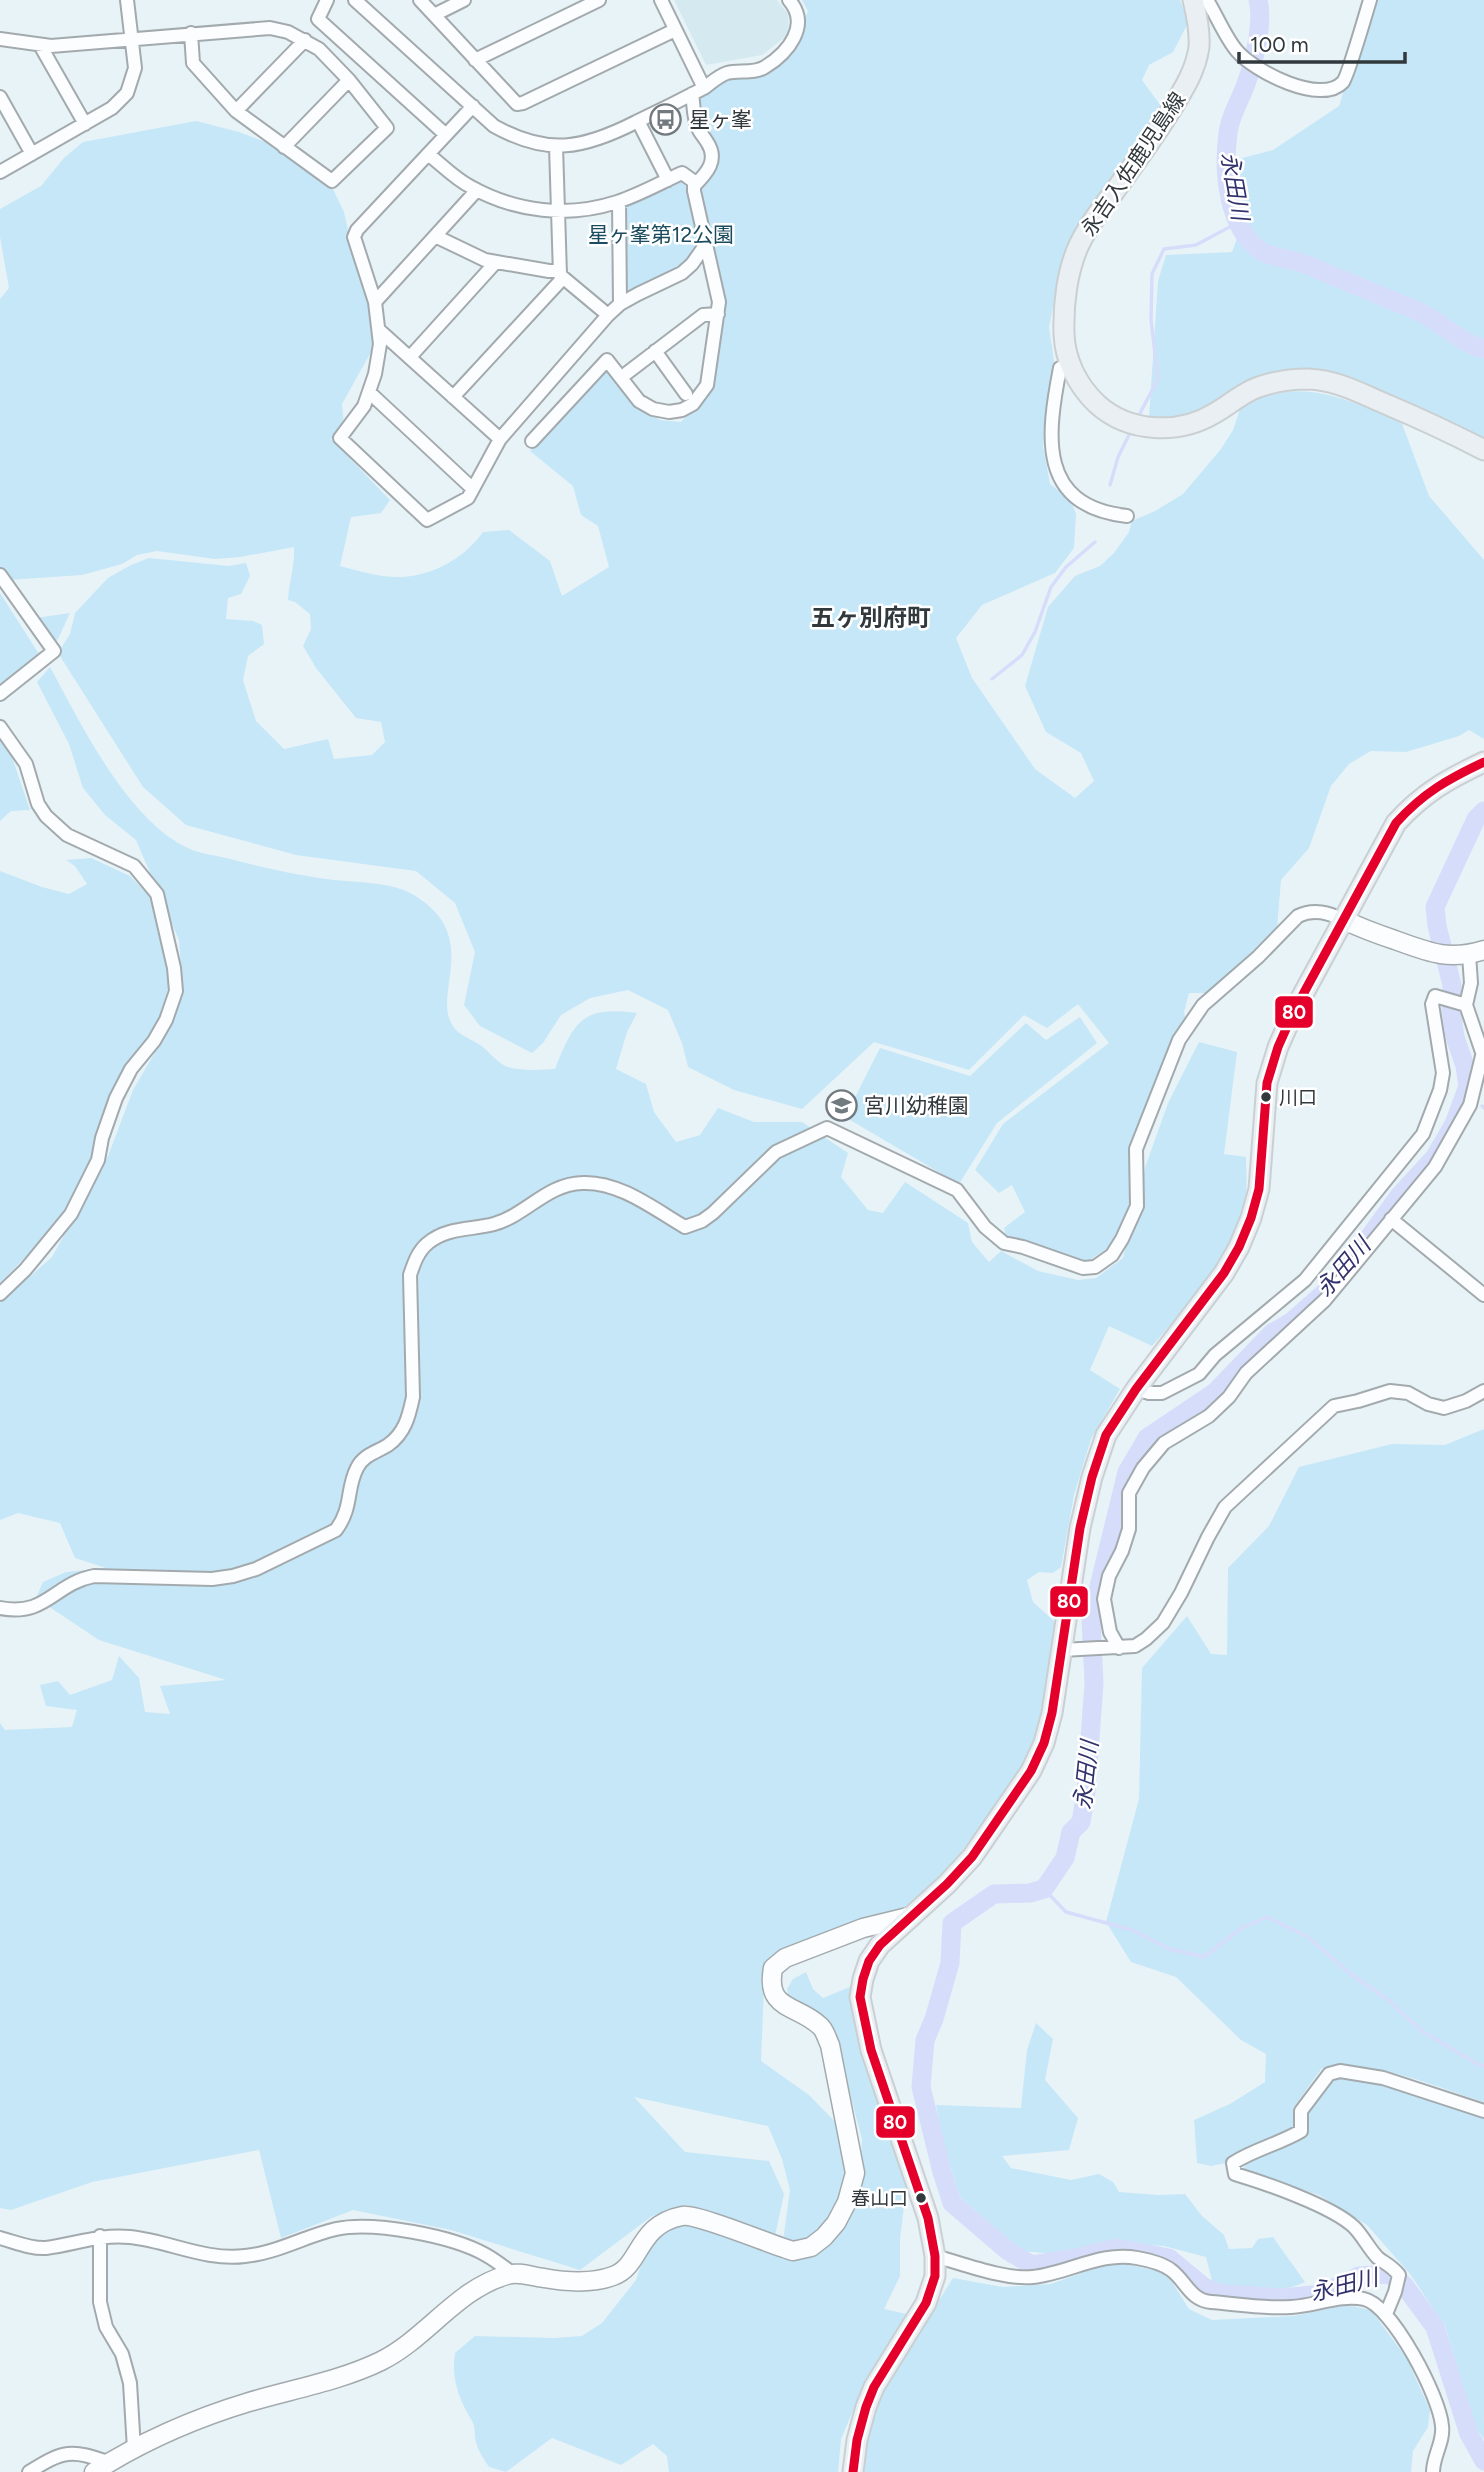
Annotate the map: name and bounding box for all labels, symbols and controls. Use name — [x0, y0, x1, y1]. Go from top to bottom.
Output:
scale bar — [1239, 21, 1405, 65]
text: 100 m — [1250, 32, 1309, 57]
street label: 永吉入佐鹿児島線 — [1076, 87, 1190, 241]
bus stop icon: 星ヶ峯 — [649, 102, 683, 136]
place label: 星ヶ峯 — [689, 107, 752, 132]
water label: 永田川 — [1215, 150, 1255, 225]
park label: 星ヶ峯第12公園 — [588, 222, 734, 247]
district label: 五ヶ別府町 — [811, 603, 931, 632]
line badge: 80 — [1274, 995, 1314, 1029]
text: 80 — [1282, 1001, 1306, 1024]
place label: 川口 — [1279, 1086, 1317, 1109]
school or university icon: 宮川幼稚園 — [824, 1088, 858, 1122]
marker: 川口 — [1259, 1090, 1273, 1104]
place label: 宮川幼稚園 — [864, 1093, 969, 1118]
water label: 永田川 — [1310, 1230, 1378, 1302]
line badge: 80 — [1049, 1585, 1089, 1618]
text: 80 — [1057, 1590, 1081, 1613]
water label: 永田川 — [1068, 1736, 1104, 1811]
line badge: 80 — [875, 2105, 916, 2139]
text: 80 — [883, 2111, 907, 2134]
place label: 春山口 — [851, 2187, 908, 2210]
marker: 春山口 — [914, 2191, 928, 2205]
water label: 永田川 — [1307, 2262, 1384, 2307]

